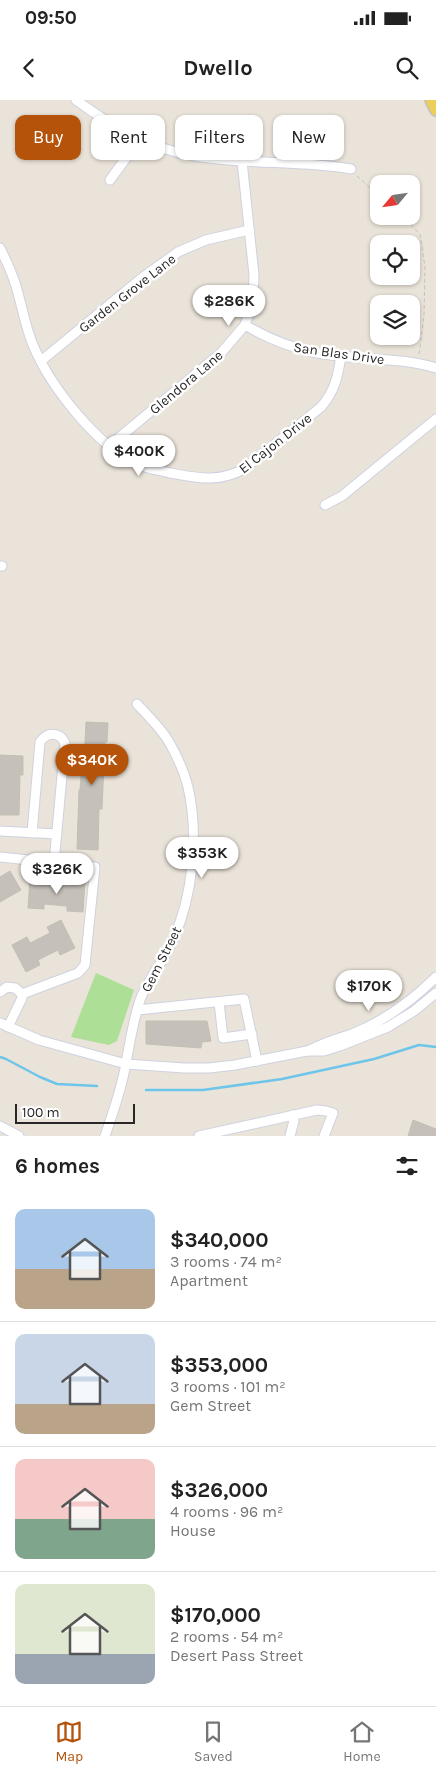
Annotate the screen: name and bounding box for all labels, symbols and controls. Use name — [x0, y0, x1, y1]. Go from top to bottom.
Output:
text: 09:50 — [25, 7, 77, 29]
icon: back — [15, 54, 43, 82]
icon: search — [393, 54, 421, 82]
text: Dwello — [183, 55, 253, 81]
chip: Buy — [15, 115, 81, 160]
chip: Rent — [91, 115, 165, 160]
chip: Filters — [175, 115, 263, 160]
chip: New — [273, 115, 344, 160]
north arrow — [370, 175, 420, 225]
map controls — [370, 175, 420, 345]
button: locate — [370, 235, 420, 285]
street label: Garden Grove Lane — [75, 250, 179, 336]
pin: $286K — [194, 284, 264, 327]
text: $286K — [203, 291, 255, 310]
button: layers — [370, 295, 420, 345]
street label: San Blas Drive — [292, 339, 385, 368]
street label: Glendora Lane — [146, 347, 226, 418]
street label: El Cajon Drive — [235, 410, 315, 477]
pin: $400K — [104, 434, 174, 477]
text: $400K — [113, 441, 165, 460]
pin: $340K — [57, 744, 127, 786]
text: $340K — [66, 750, 118, 769]
pin: $353K — [167, 836, 237, 879]
text: $353K — [177, 843, 227, 862]
pin: $326K — [22, 852, 92, 895]
text: $326K — [32, 859, 82, 878]
street label: Gem Street — [138, 924, 185, 995]
pin: $170K — [334, 970, 404, 1012]
text: $170K — [346, 976, 392, 995]
scale bar — [15, 1101, 135, 1124]
text: 100 m — [22, 1104, 60, 1121]
icon: filters — [393, 1152, 421, 1180]
text: 6 homes — [15, 1154, 100, 1178]
text: $340,000 — [170, 1228, 268, 1252]
icon: home — [55, 1229, 115, 1289]
text: 3 rooms · 74 m² — [170, 1252, 282, 1271]
text: Apartment — [170, 1271, 248, 1290]
text: $353,000 — [170, 1353, 268, 1377]
icon: home — [55, 1354, 115, 1414]
text: 3 rooms · 101 m² — [170, 1377, 286, 1396]
text: Gem Street — [170, 1396, 251, 1415]
text: $326,000 — [170, 1478, 268, 1502]
icon: home — [55, 1479, 115, 1539]
text: 4 rooms · 96 m² — [170, 1502, 283, 1521]
text: House — [170, 1521, 216, 1540]
text: $170,000 — [170, 1603, 261, 1627]
icon: home — [55, 1604, 115, 1664]
text: 2 rooms · 54 m² — [170, 1627, 283, 1646]
text: Desert Pass Street — [170, 1646, 303, 1665]
tab: Map — [55, 1718, 83, 1765]
tab: Saved — [194, 1718, 233, 1765]
tab: Home — [343, 1718, 381, 1765]

